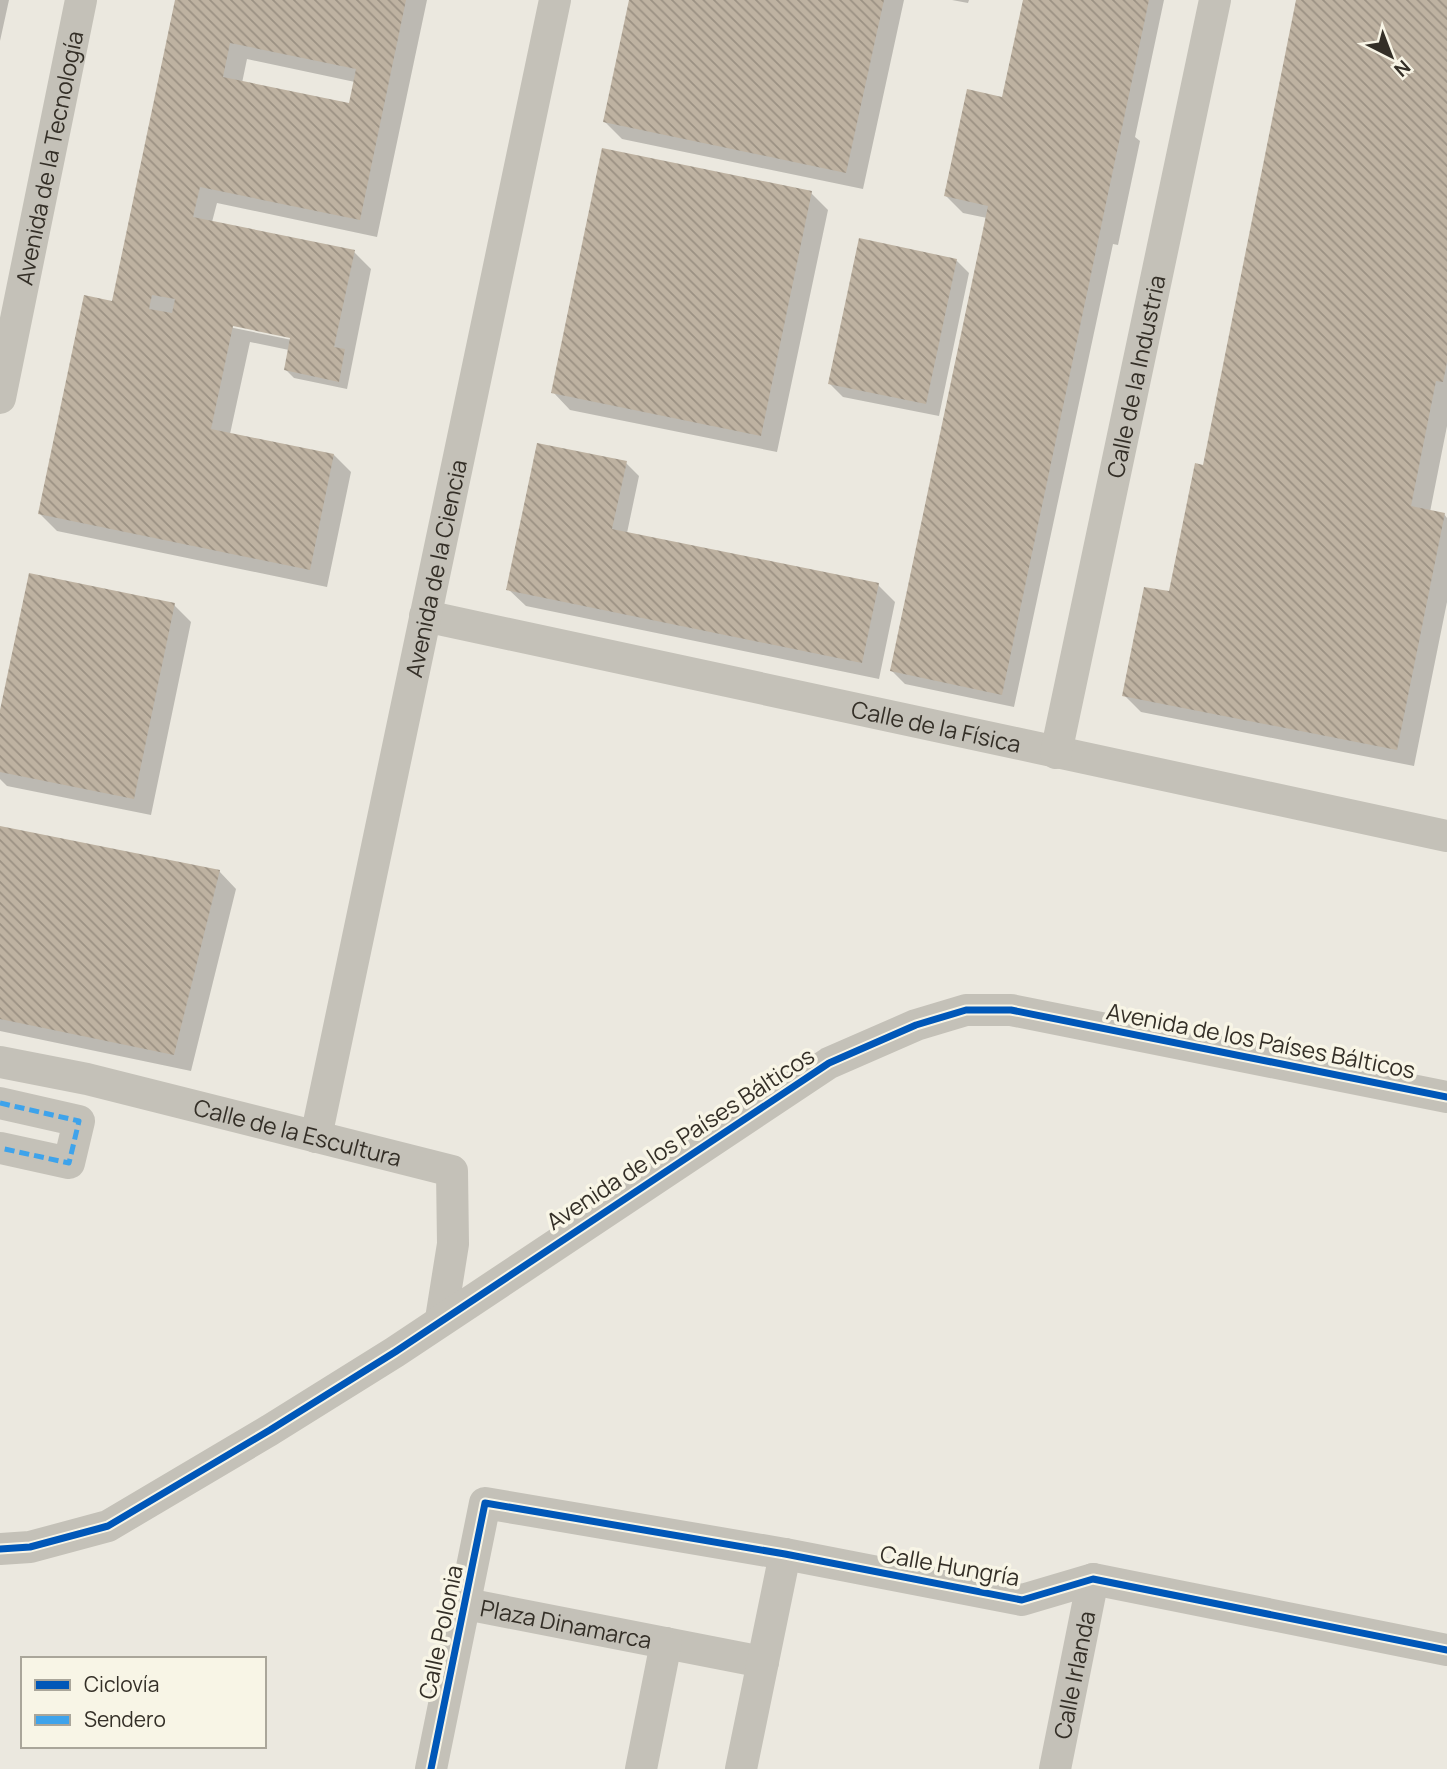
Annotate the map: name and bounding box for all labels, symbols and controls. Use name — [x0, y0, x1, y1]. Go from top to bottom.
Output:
north arrow — [1356, 21, 1426, 91]
street label: Avenida de la Tecnología — [7, 28, 90, 288]
text: N — [1389, 54, 1416, 83]
street label: Calle de la Industria — [1099, 272, 1173, 481]
street label: Avenida de la Ciencia — [397, 457, 474, 680]
street label: Calle de la Física — [849, 692, 1024, 760]
street label: Avenida de los Países Bálticos — [1104, 994, 1418, 1086]
street label: Avenida de los Países Bálticos — [540, 1039, 820, 1237]
street label: Calle de la Escultura — [191, 1091, 405, 1174]
street label: Calle Hungría — [878, 1537, 1022, 1593]
street label: Calle Polonia — [410, 1562, 470, 1702]
street label: Plaza Dinamarca — [478, 1591, 655, 1656]
street label: Calle Irlanda — [1045, 1608, 1102, 1742]
legend — [21, 1657, 266, 1748]
text: Ciclovía — [84, 1670, 159, 1698]
text: Sendero — [84, 1705, 166, 1733]

